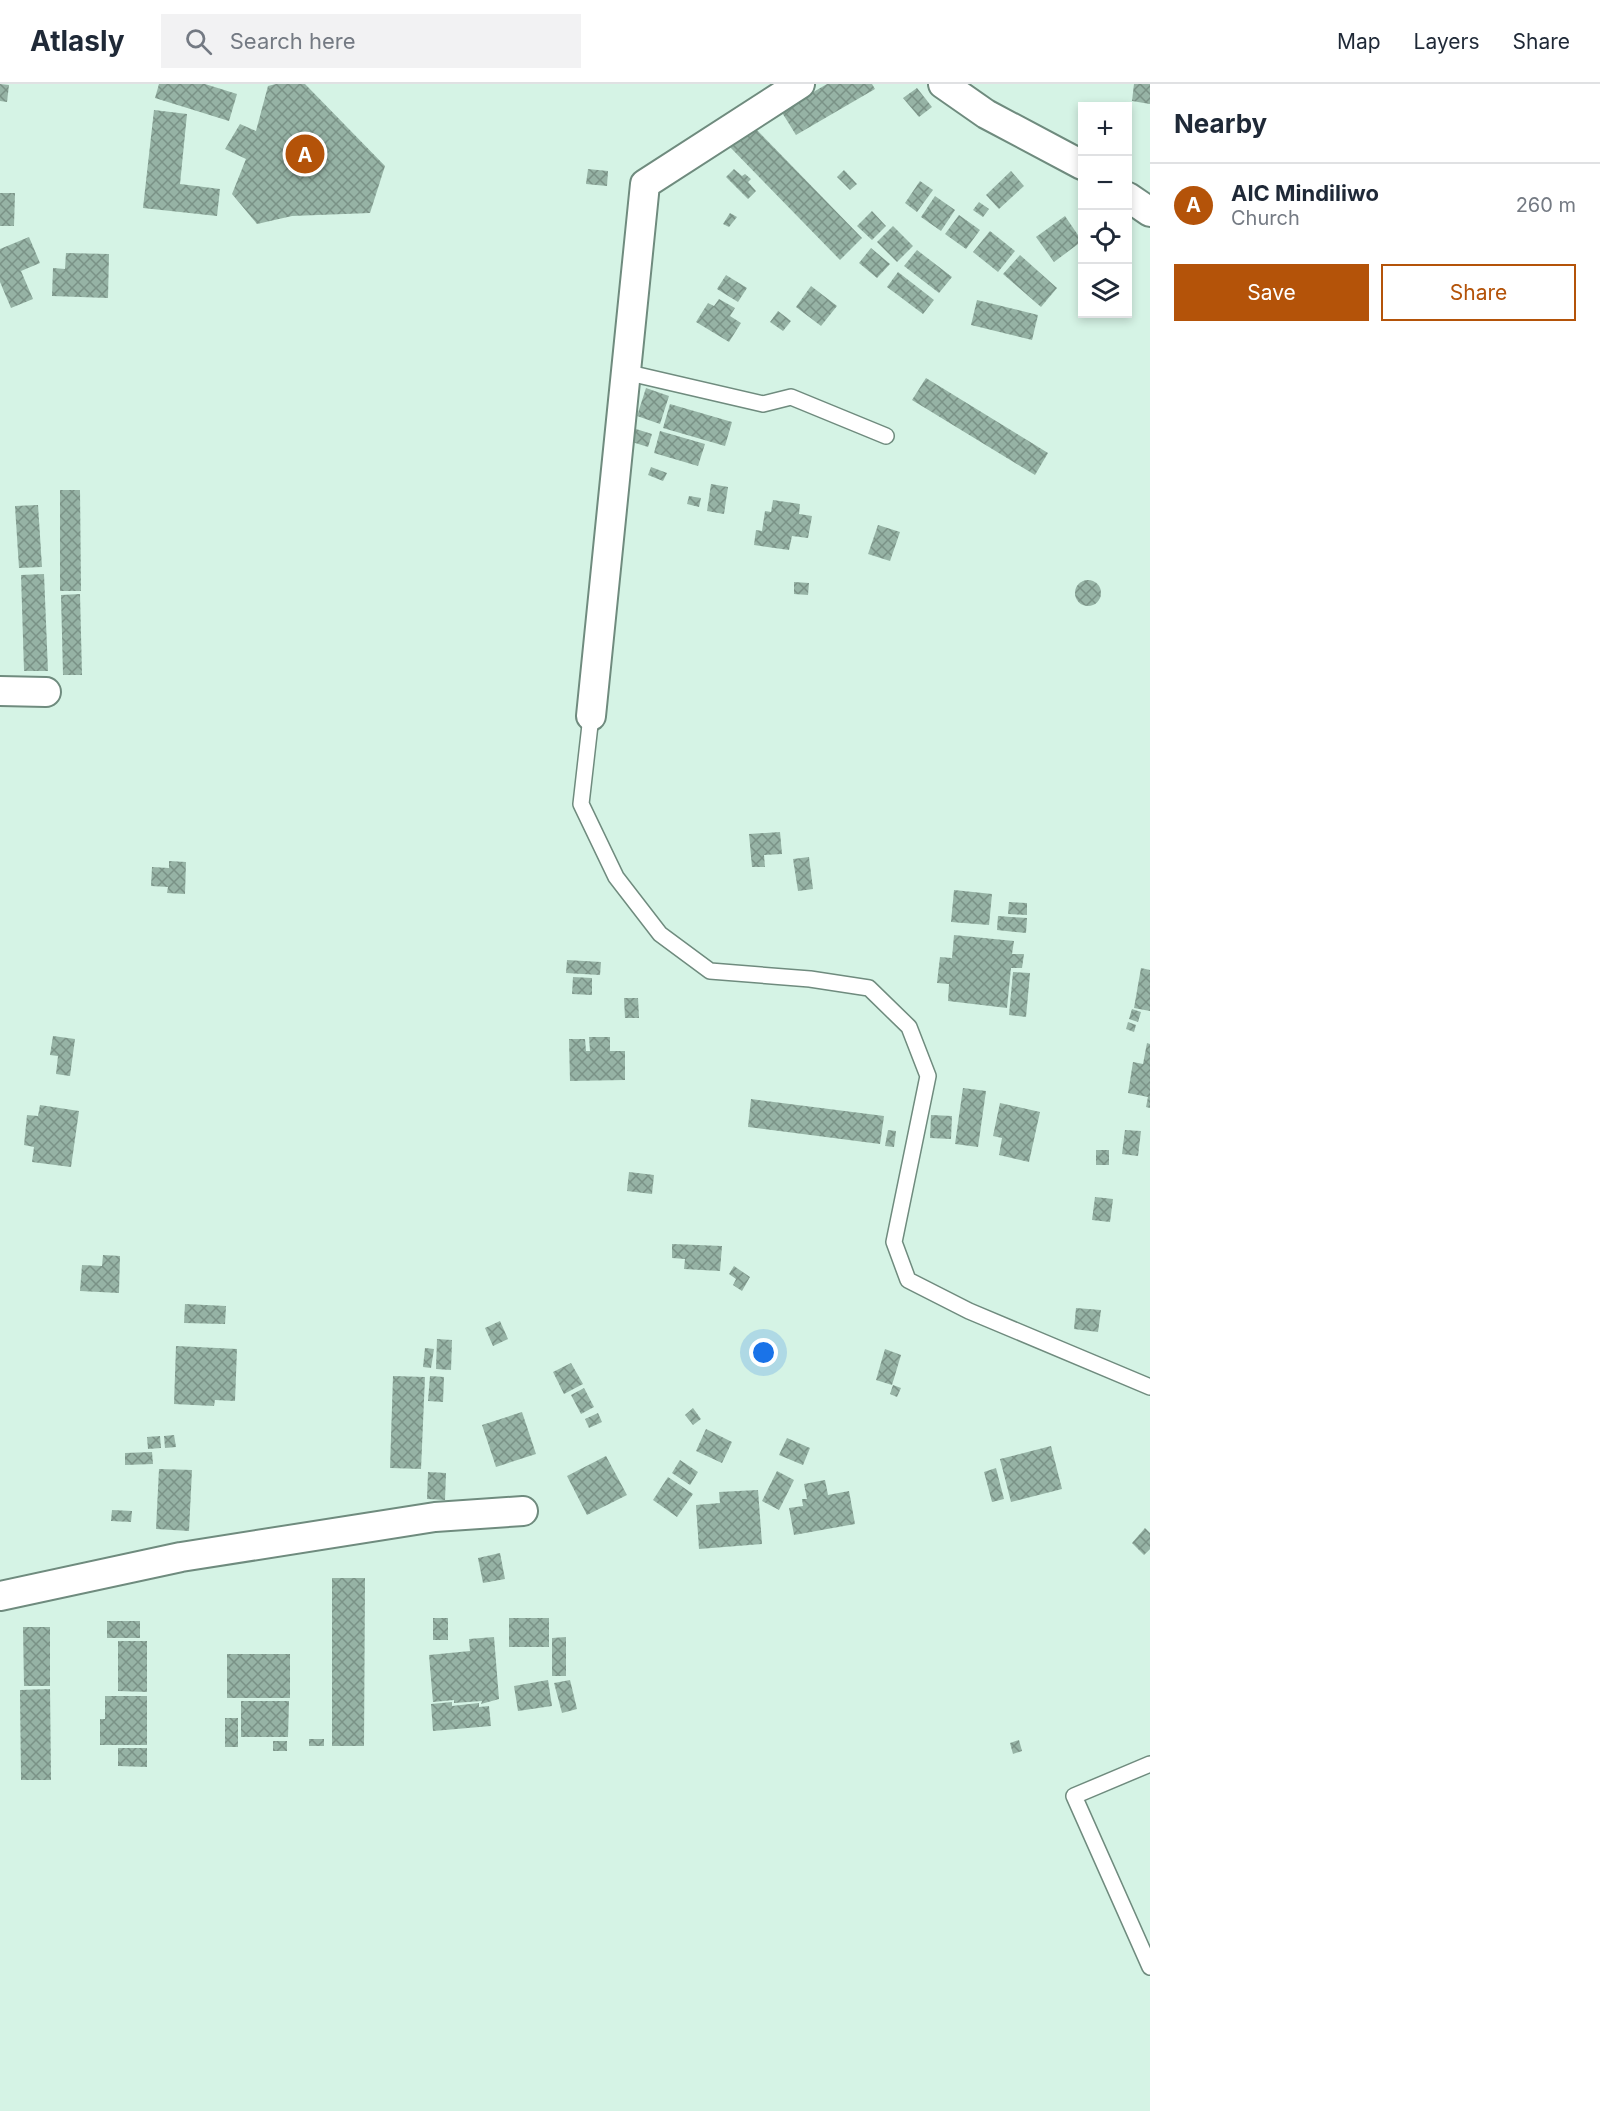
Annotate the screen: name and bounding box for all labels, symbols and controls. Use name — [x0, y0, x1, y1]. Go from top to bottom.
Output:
search box — [161, 14, 581, 68]
text: Atlasly — [30, 24, 125, 58]
icon: search — [182, 25, 215, 58]
text: Search here — [230, 28, 356, 54]
text: Map — [1337, 29, 1381, 54]
text: Layers — [1414, 29, 1480, 54]
text: Share — [1513, 29, 1570, 54]
map controls — [1078, 102, 1132, 318]
button: + — [1078, 102, 1132, 156]
text: Nearby — [1174, 108, 1267, 139]
pin: A — [286, 132, 324, 176]
button: − — [1078, 156, 1132, 210]
text: AIC Mindiliwo — [1231, 180, 1379, 206]
text: A — [1186, 193, 1201, 217]
text: 260 m — [1516, 193, 1576, 217]
text: Church — [1231, 206, 1300, 230]
button: locate — [1078, 210, 1132, 264]
button: layers — [1078, 264, 1132, 318]
button: Save — [1174, 264, 1369, 321]
button: Share — [1381, 264, 1576, 321]
your location — [749, 1338, 778, 1367]

